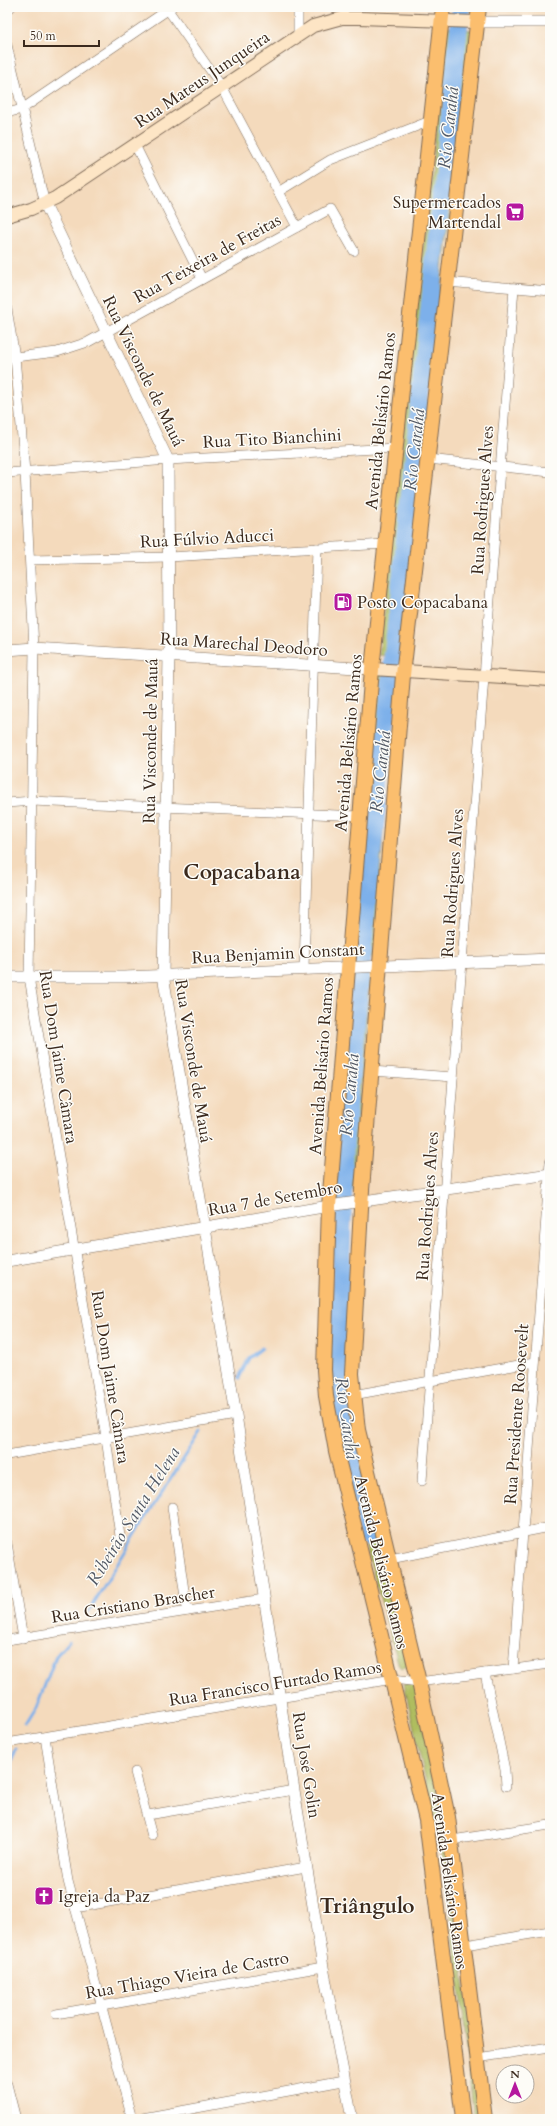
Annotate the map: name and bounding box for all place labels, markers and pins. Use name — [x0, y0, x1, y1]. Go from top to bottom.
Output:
place label: Supermercados Martendal — [393, 191, 502, 234]
supermarket icon: Supermercados Martendal — [504, 201, 526, 223]
fuel station icon: Posto Copacabana — [332, 591, 354, 613]
place label: Posto Copacabana — [357, 591, 489, 614]
church icon: Igreja da Paz — [33, 1885, 55, 1907]
place label: Igreja da Paz — [58, 1885, 150, 1908]

